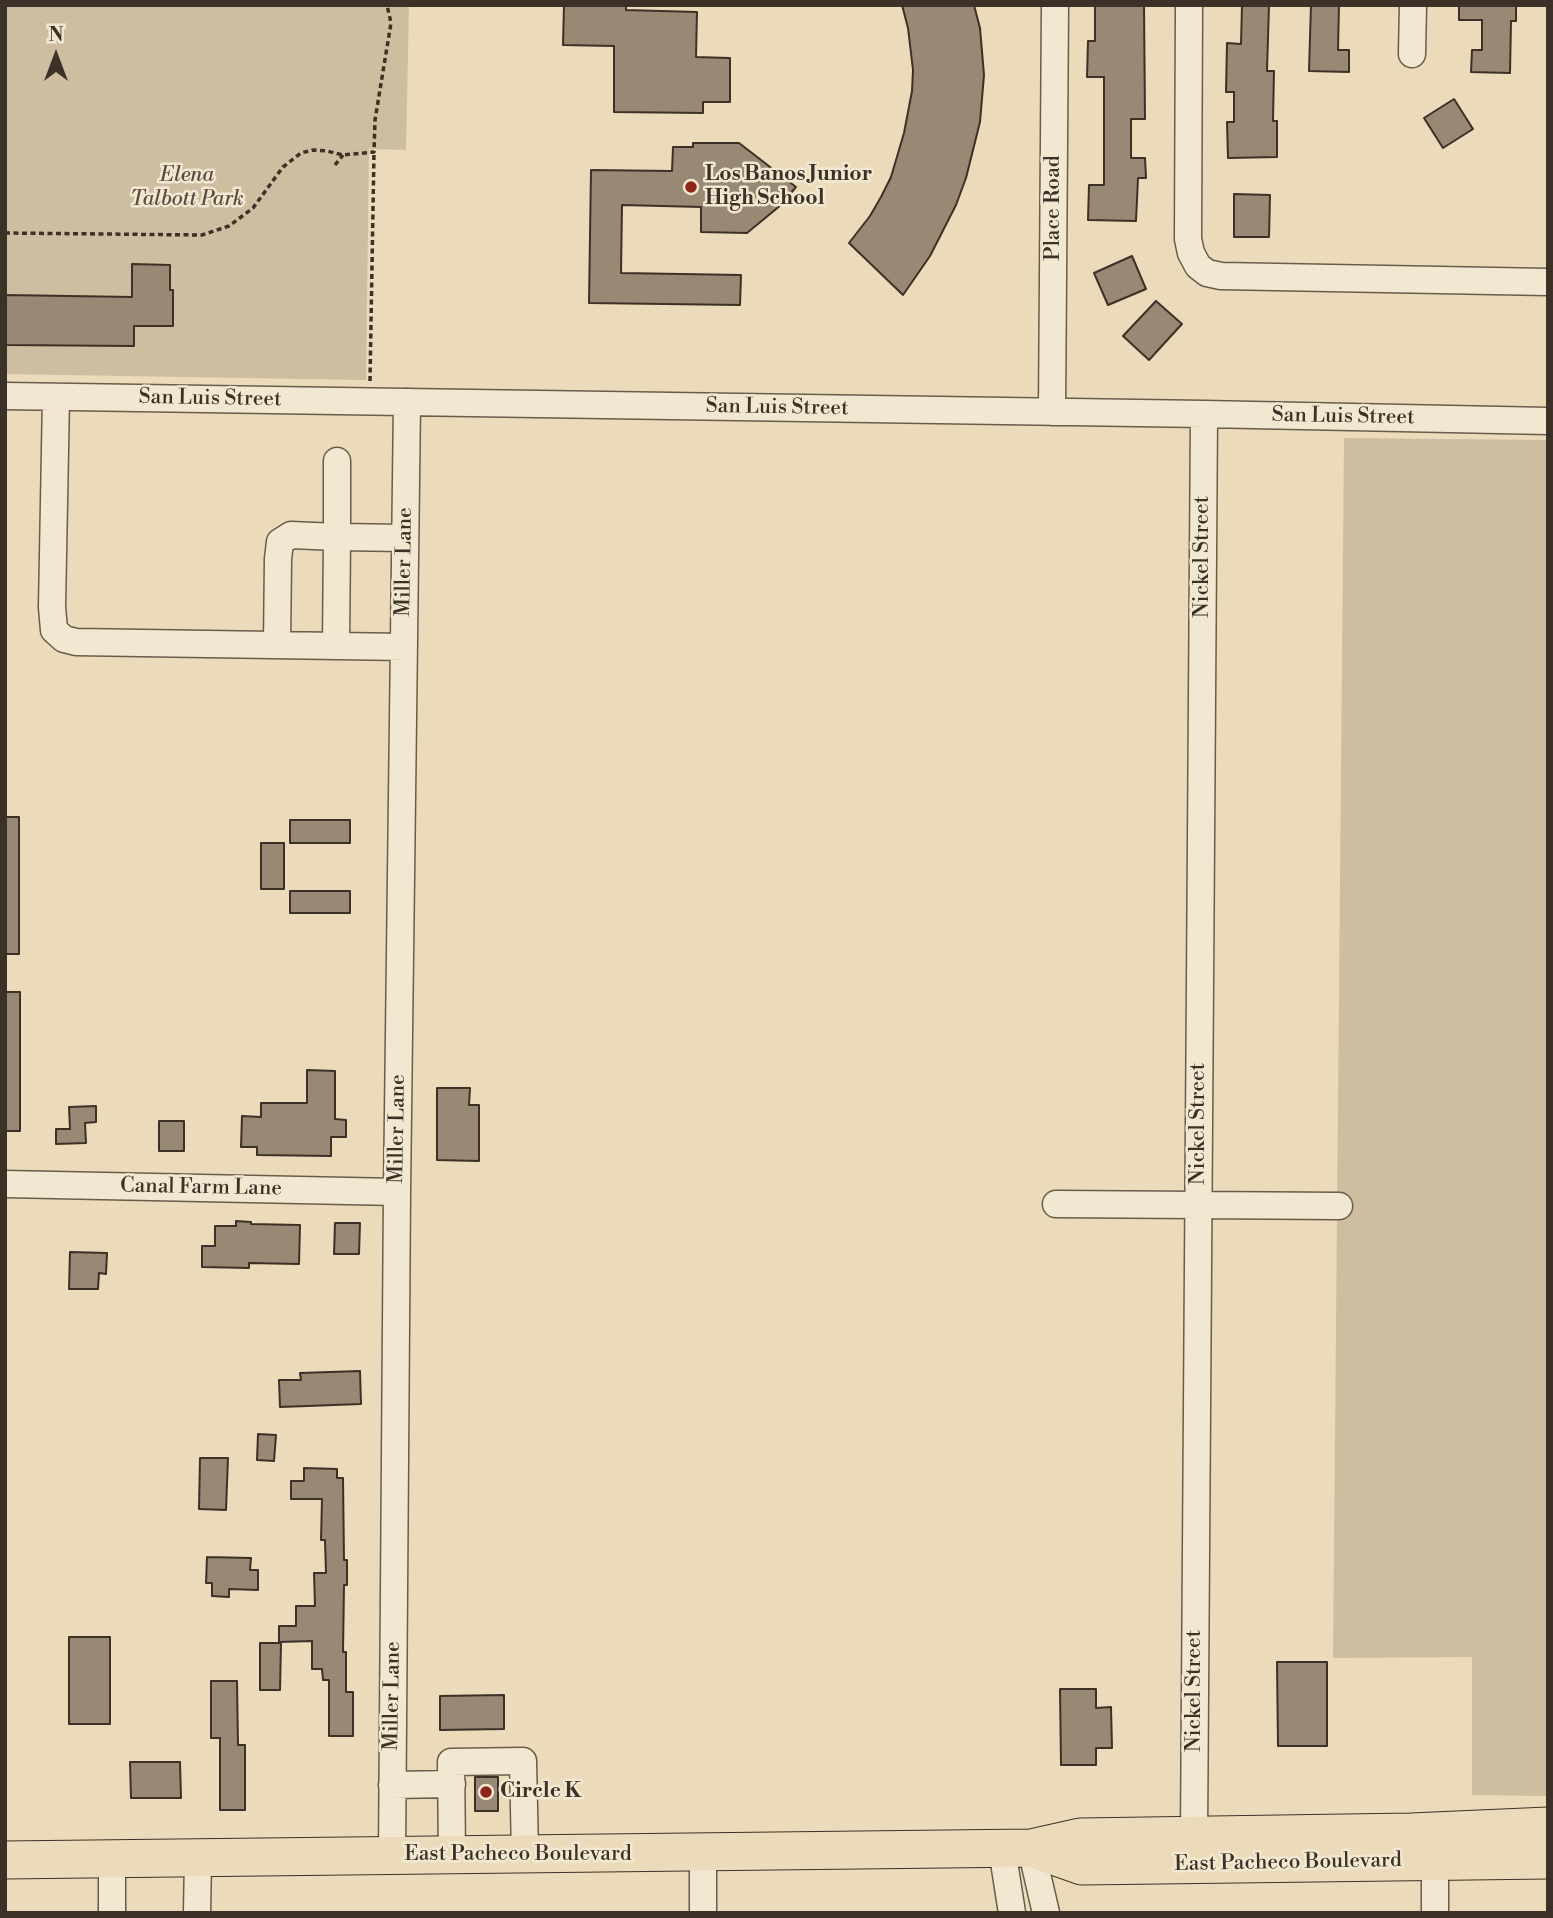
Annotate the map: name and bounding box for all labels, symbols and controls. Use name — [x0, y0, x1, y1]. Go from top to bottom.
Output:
north arrow — [21, 21, 91, 91]
text: N — [48, 23, 64, 47]
street label: Place Road — [1041, 155, 1067, 261]
place label: Los Banos Junior High School — [705, 162, 872, 212]
park label: Elena Talbott Park — [130, 163, 244, 213]
marker: Los Banos Junior High School — [683, 179, 699, 195]
street label: San Luis Street — [138, 385, 282, 413]
street label: San Luis Street — [705, 394, 849, 422]
street label: San Luis Street — [1271, 403, 1415, 431]
street label: Nickel Street — [1190, 496, 1216, 618]
street label: Miller Lane — [391, 507, 419, 617]
street label: Nickel Street — [1186, 1063, 1212, 1185]
street label: Miller Lane — [384, 1074, 412, 1184]
street label: Canal Farm Lane — [120, 1174, 282, 1202]
street label: Nickel Street — [1182, 1630, 1208, 1752]
street label: Miller Lane — [379, 1641, 407, 1751]
place label: Circle K — [500, 1779, 581, 1805]
marker: Circle K — [478, 1784, 494, 1800]
street label: East Pacheco Boulevard — [404, 1842, 632, 1868]
street label: East Pacheco Boulevard — [1174, 1848, 1402, 1878]

